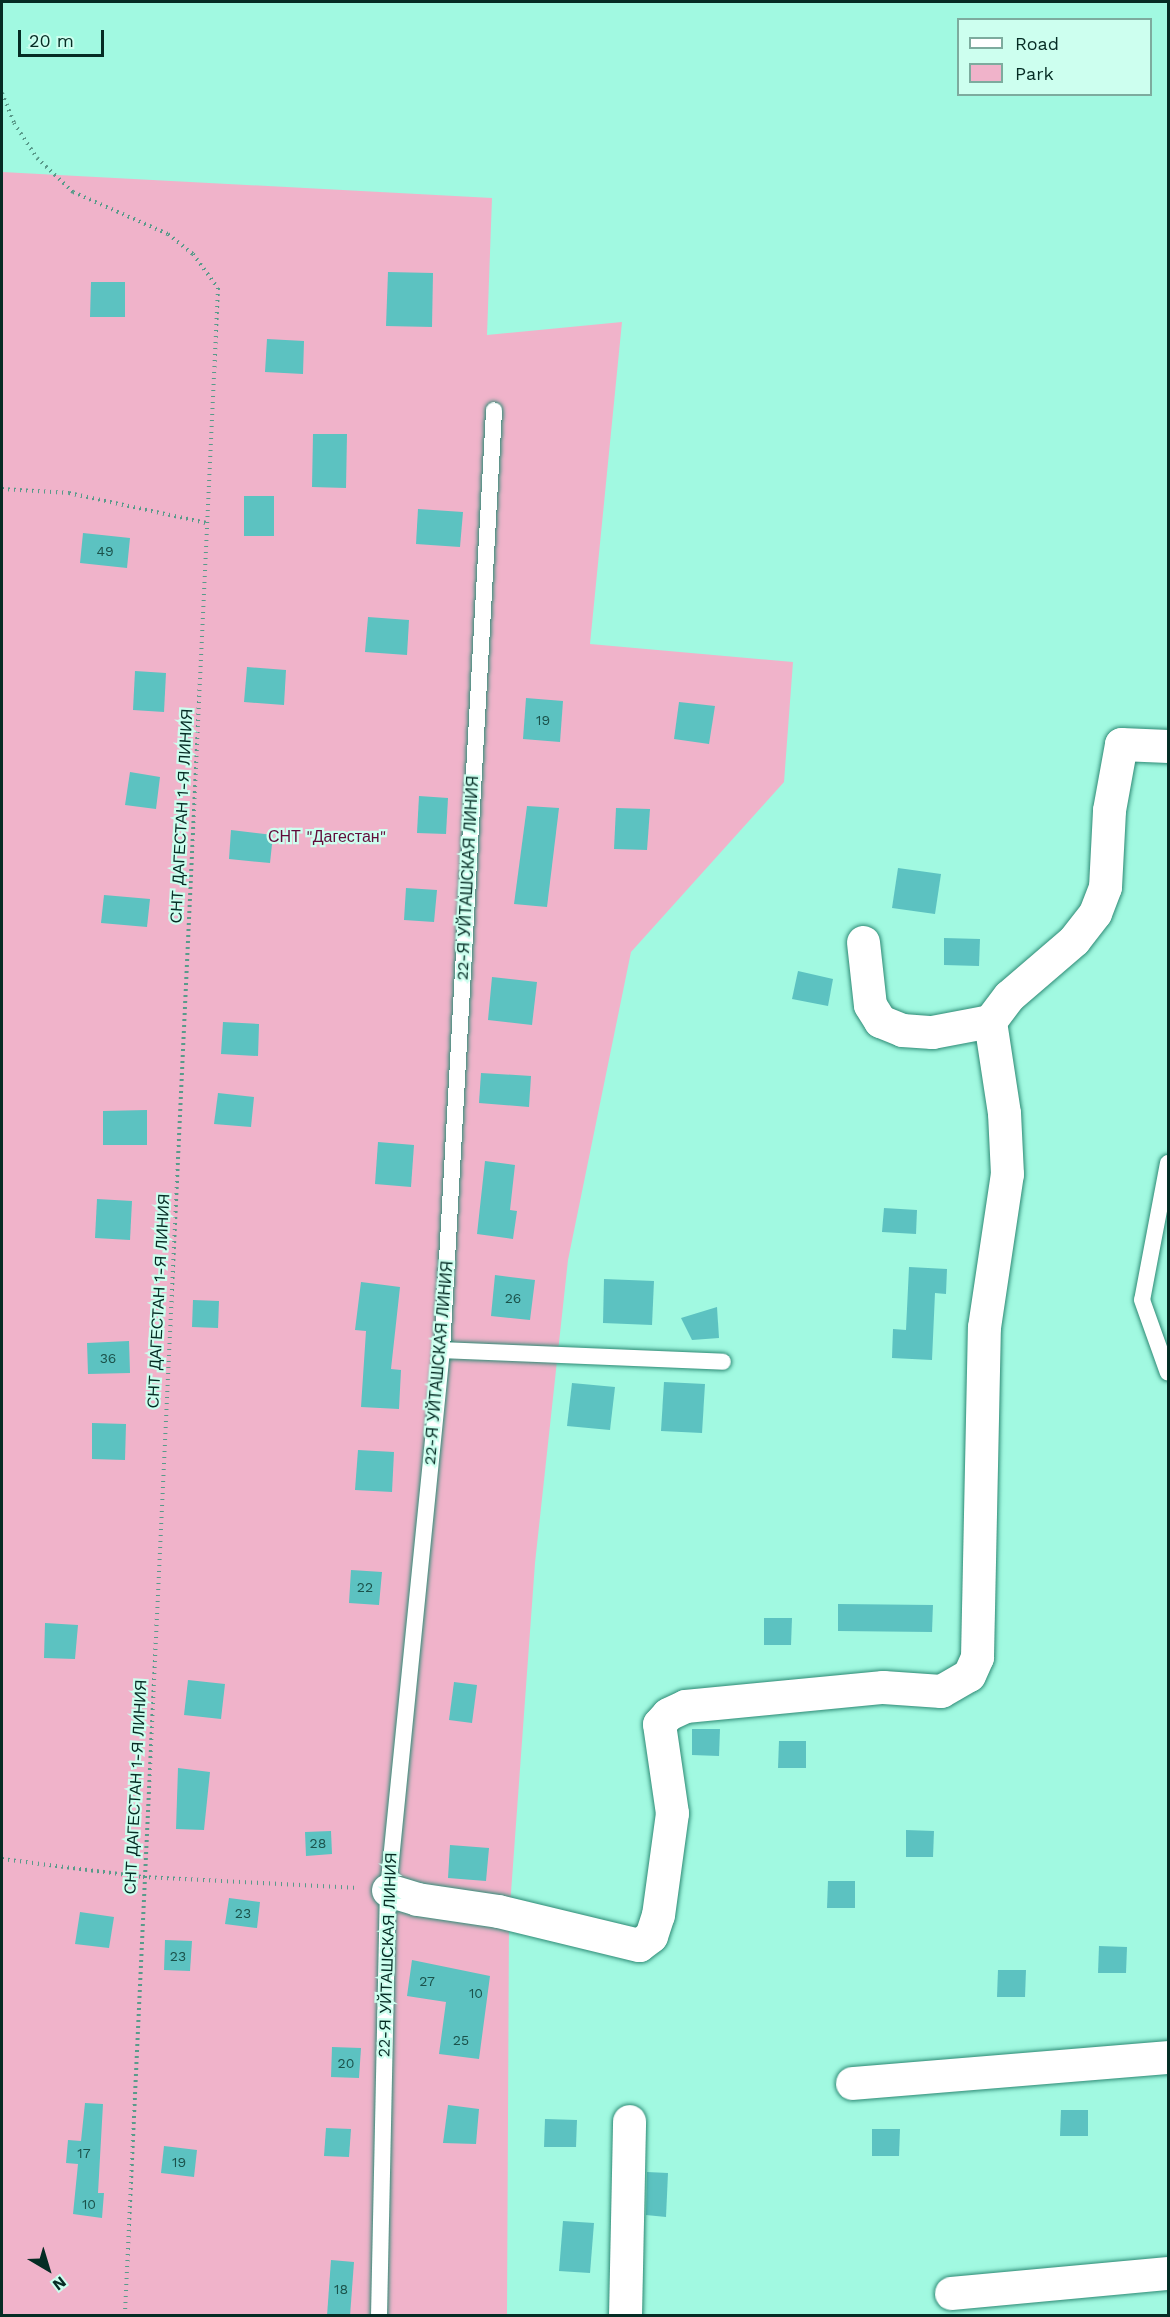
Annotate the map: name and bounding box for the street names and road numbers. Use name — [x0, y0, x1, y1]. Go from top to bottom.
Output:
street label: СНТ ДАГЕСТАН 1-Я ЛИНИЯ — [167, 708, 197, 924]
street label: 22-Я УЙТАШСКАЯ ЛИНИЯ — [453, 775, 483, 981]
street label: СНТ ДАГЕСТАН 1-Я ЛИНИЯ — [144, 1193, 174, 1409]
street label: 22-Я УЙТАШСКАЯ ЛИНИЯ — [421, 1260, 457, 1466]
street label: СНТ ДАГЕСТАН 1-Я ЛИНИЯ — [121, 1679, 151, 1895]
street label: 22-Я УЙТАШСКАЯ ЛИНИЯ — [375, 1852, 401, 2058]

